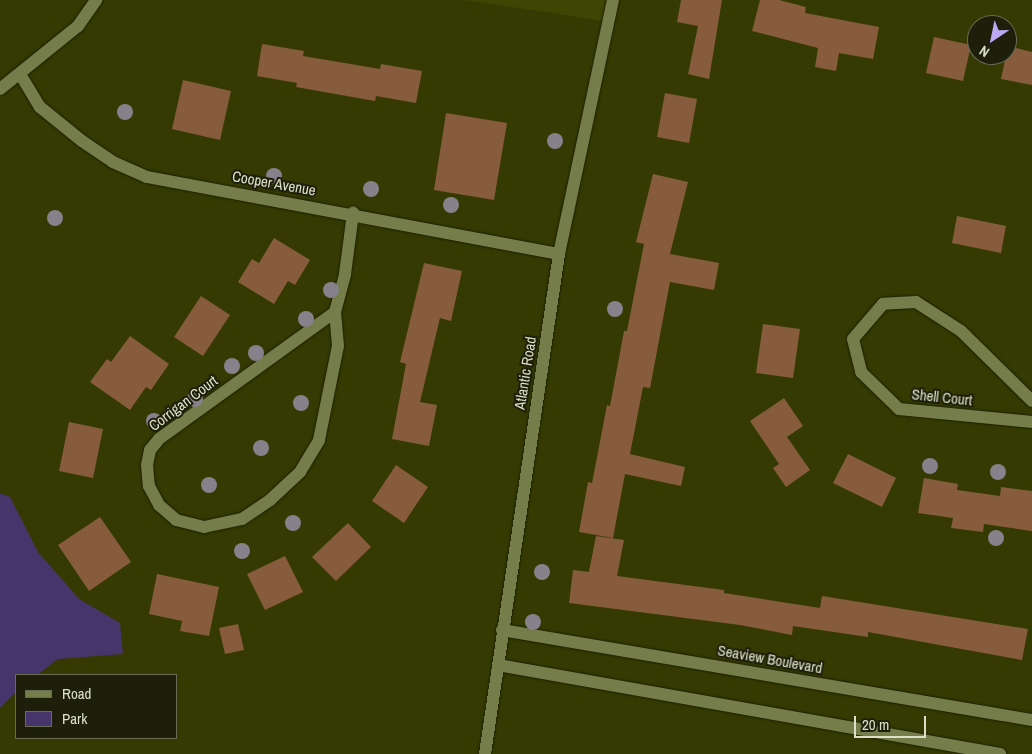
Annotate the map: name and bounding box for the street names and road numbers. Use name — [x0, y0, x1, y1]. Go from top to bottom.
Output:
street label: Cooper Avenue — [230, 167, 318, 199]
street label: Atlantic Road — [510, 335, 540, 411]
street label: Corrigan Court — [145, 371, 221, 435]
street label: Shell Court — [911, 385, 973, 409]
street label: Seaview Boulevard — [716, 641, 824, 677]

